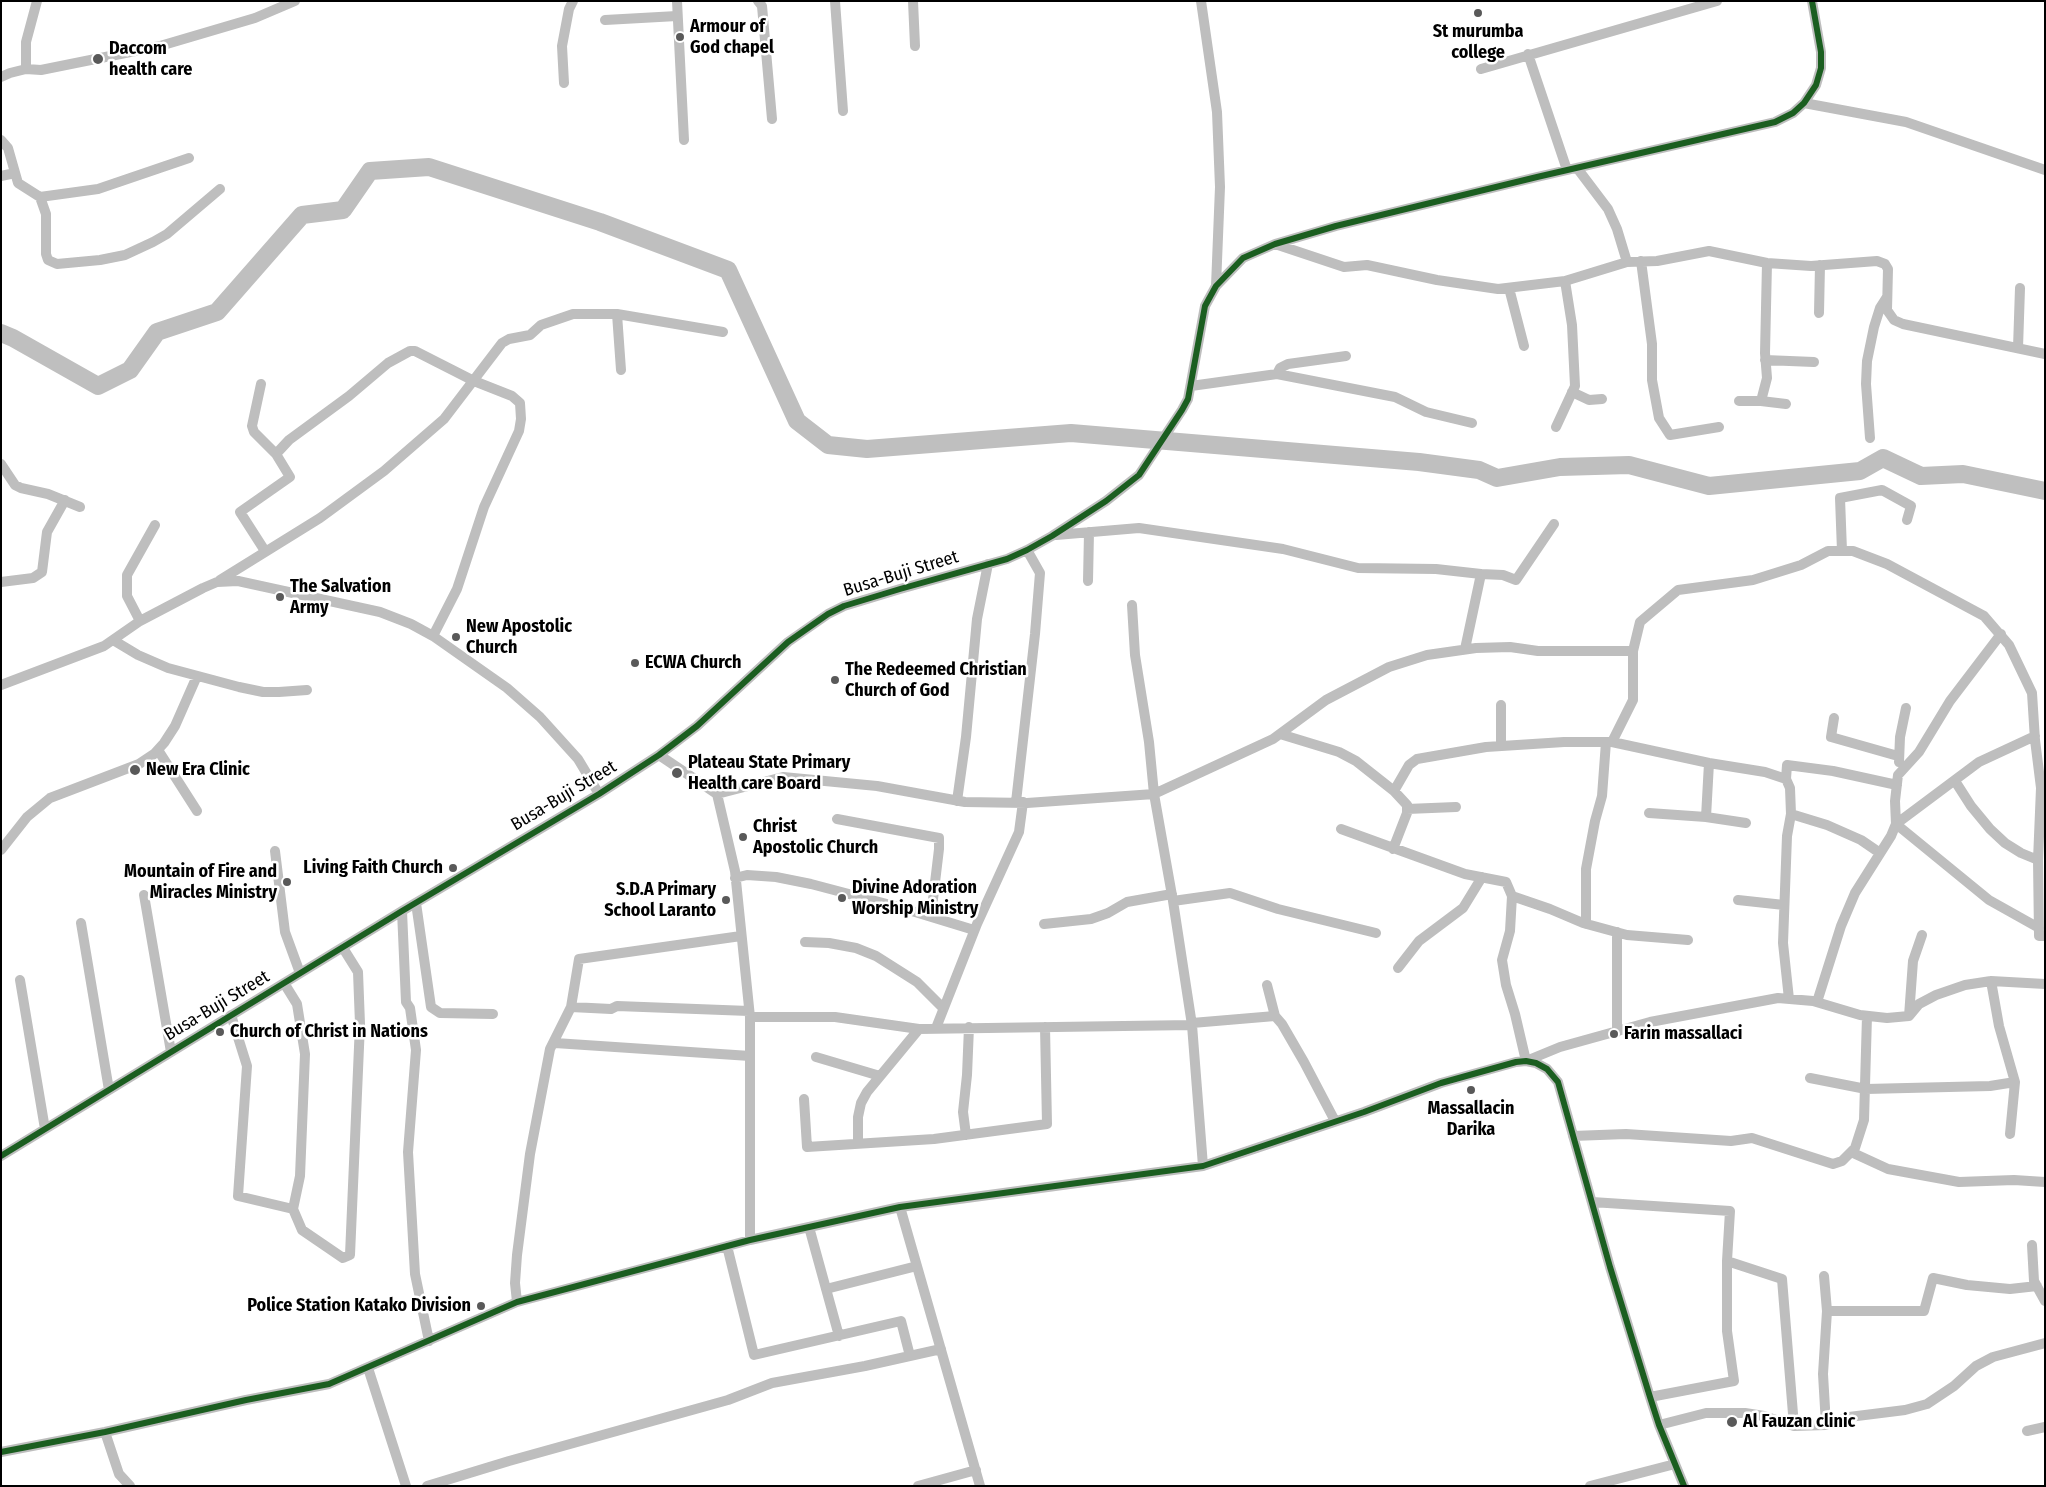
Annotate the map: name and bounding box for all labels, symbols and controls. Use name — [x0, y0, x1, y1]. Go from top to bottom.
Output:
marker: St murumba college — [1472, 7, 1484, 19]
place label: Armour of God chapel — [690, 16, 774, 58]
place label: St murumba college — [1433, 21, 1523, 64]
marker: Armour of God chapel — [674, 31, 686, 43]
place label: Daccom health care — [109, 38, 192, 80]
marker: Daccom health care — [91, 52, 105, 66]
street label: Busa-Buji Street — [841, 546, 961, 602]
place label: The Salvation Army — [290, 576, 391, 618]
marker: The Salvation Army — [274, 591, 286, 603]
place label: New Apostolic Church — [466, 616, 572, 659]
marker: New Apostolic Church — [450, 631, 462, 643]
place label: ECWA Church — [645, 652, 742, 674]
marker: ECWA Church — [629, 657, 641, 669]
place label: The Redeemed Christian Church of God — [845, 659, 1027, 702]
marker: The Redeemed Christian Church of God — [829, 674, 841, 686]
place label: Plateau State Primary Health care Board — [688, 752, 850, 794]
street label: Busa-Buji Street — [507, 756, 621, 836]
place label: New Era Clinic — [146, 759, 250, 781]
marker: New Era Clinic — [128, 763, 142, 777]
marker: Plateau State Primary Health care Board — [670, 766, 684, 780]
place label: Christ Apostolic Church — [753, 816, 878, 859]
marker: Christ Apostolic Church — [737, 831, 749, 843]
place label: Living Faith Church — [303, 857, 443, 879]
place label: Mountain of Fire and Miracles Ministry — [124, 861, 277, 904]
marker: Living Faith Church — [447, 862, 459, 874]
marker: Mountain of Fire and Miracles Ministry — [281, 876, 293, 888]
place label: Divine Adoration Worship Ministry — [852, 877, 978, 920]
place label: S.D.A Primary School Laranto — [604, 879, 716, 922]
marker: Divine Adoration Worship Ministry — [836, 892, 848, 904]
marker: S.D.A Primary School Laranto — [720, 894, 732, 906]
street label: Busa-Buji Street — [160, 966, 274, 1046]
place label: Church of Christ in Nations — [230, 1021, 428, 1043]
place label: Farin massallaci — [1624, 1023, 1742, 1045]
marker: Church of Christ in Nations — [214, 1026, 226, 1038]
marker: Farin massallaci — [1608, 1028, 1620, 1040]
marker: Massallacin Darika — [1465, 1084, 1477, 1096]
place label: Massallacin Darika — [1428, 1098, 1514, 1140]
place label: Police Station Katako Division — [247, 1295, 471, 1317]
marker: Police Station Katako Division — [475, 1300, 487, 1312]
place label: Al Fauzan clinic — [1743, 1411, 1855, 1433]
marker: Al Fauzan clinic — [1725, 1415, 1739, 1429]

